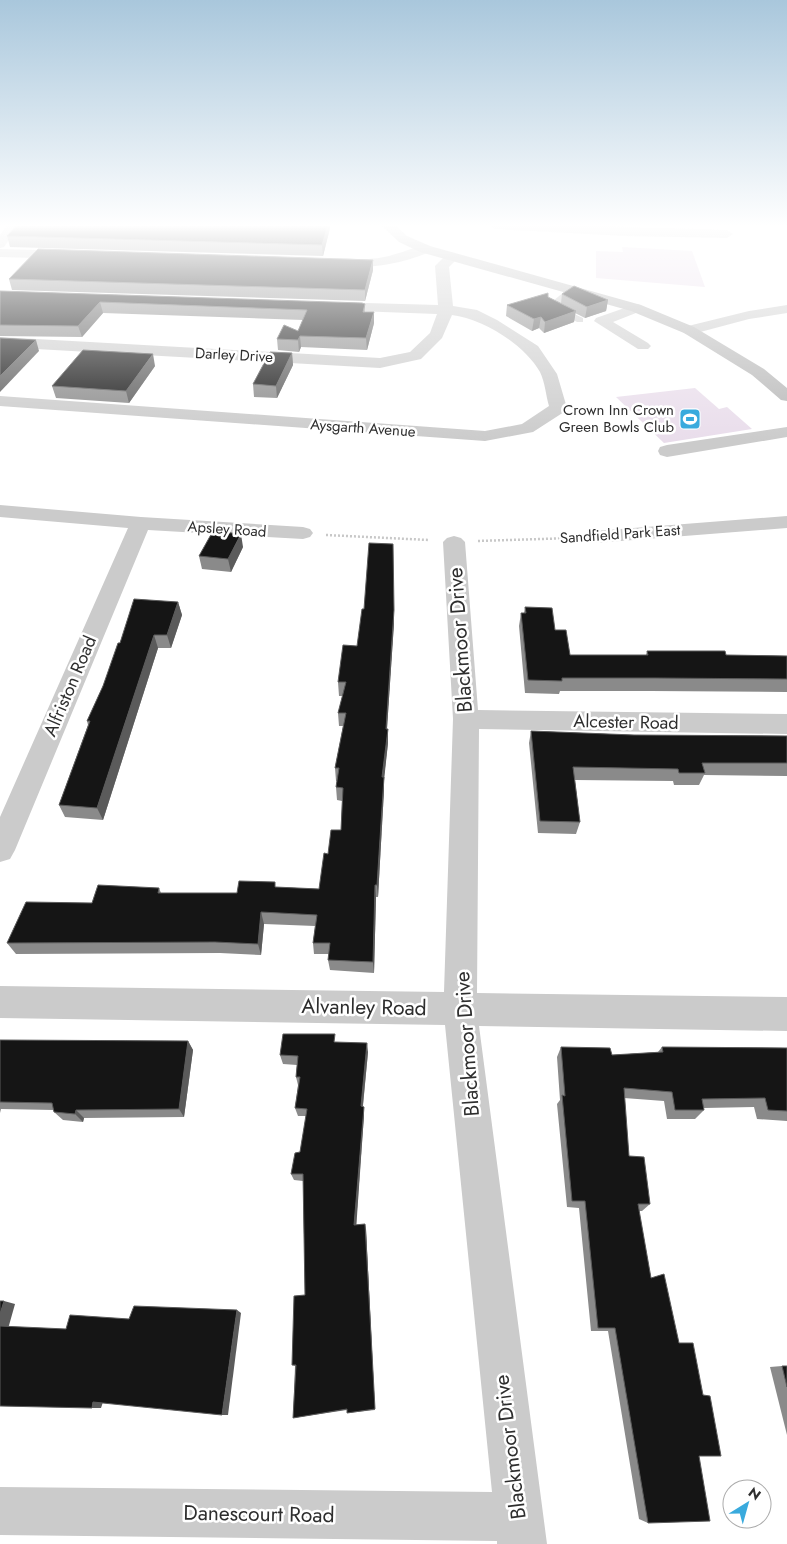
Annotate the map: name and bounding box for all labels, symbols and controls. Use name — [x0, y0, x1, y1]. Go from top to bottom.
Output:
street label: Darley Drive — [194, 342, 274, 368]
place label: Crown Inn Crown Green Bowls Club — [559, 399, 674, 438]
sports icon: Crown Inn Crown Green Bowls Club — [678, 407, 702, 431]
street label: Aysgarth Avenue — [310, 413, 417, 443]
street label: Apsley Road — [187, 515, 267, 543]
street label: Sandfield Park East — [559, 519, 681, 549]
street label: Blackmoor Drive — [440, 566, 480, 714]
street label: Alfriston Road — [37, 632, 103, 740]
street label: Alcester Road — [573, 708, 679, 736]
street label: Blackmoor Drive — [447, 970, 487, 1118]
street label: Alvanley Road — [301, 991, 427, 1023]
street label: Blackmoor Drive — [486, 1373, 534, 1521]
north arrow — [722, 1479, 772, 1529]
text: N — [744, 1482, 765, 1505]
street label: Danescourt Road — [183, 1498, 335, 1530]

